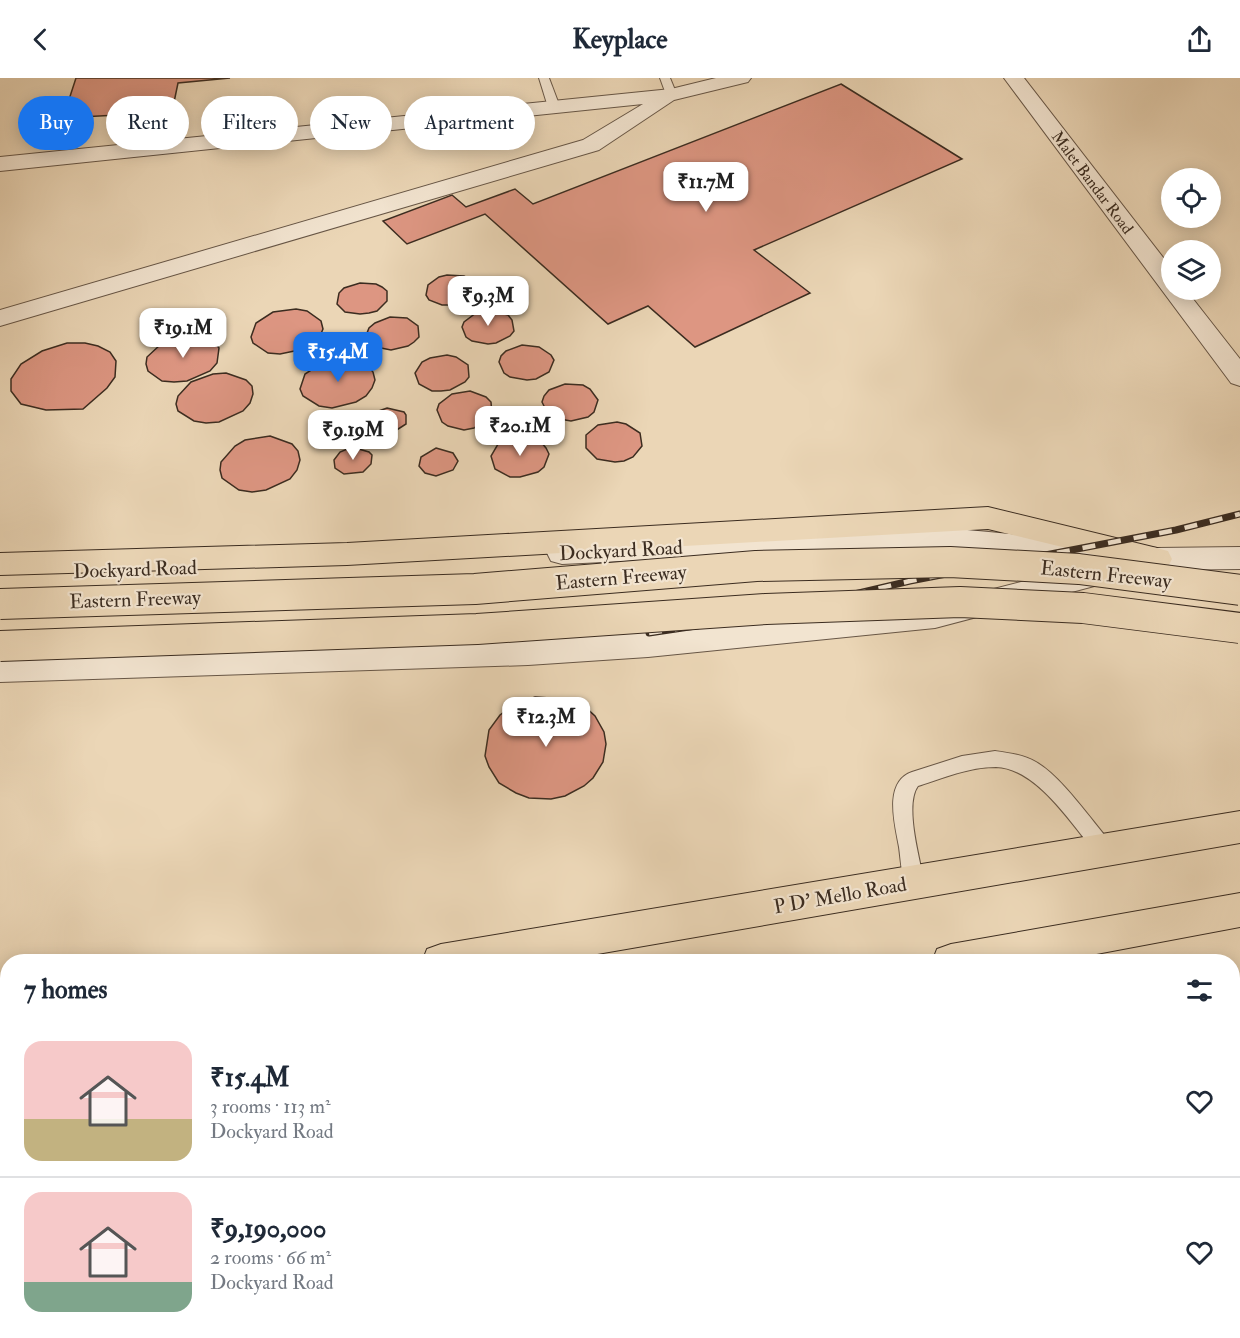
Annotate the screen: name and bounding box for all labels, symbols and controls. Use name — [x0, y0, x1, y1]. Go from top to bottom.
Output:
icon: back — [24, 23, 57, 56]
text: Keyplace — [572, 23, 668, 56]
icon: share — [1183, 23, 1216, 56]
chip: Buy — [18, 96, 94, 150]
chip: Rent — [106, 96, 189, 150]
chip: Filters — [201, 96, 298, 150]
chip: New — [310, 96, 392, 150]
chip: Apartment — [404, 96, 535, 150]
street label: Malet Bandar Road — [1047, 127, 1137, 238]
pin: ₹11.7M — [657, 162, 755, 213]
map controls — [1161, 168, 1221, 300]
button: locate — [1161, 168, 1221, 228]
text: ₹11.7M — [677, 169, 735, 194]
button: layers — [1161, 240, 1221, 300]
pin: ₹9.3M — [446, 276, 530, 327]
text: ₹9.3M — [462, 283, 514, 308]
pin: ₹19.1M — [134, 308, 232, 359]
text: ₹19.1M — [153, 315, 213, 340]
pin: ₹15.4M — [289, 332, 387, 383]
text: ₹15.4M — [307, 339, 369, 364]
pin: ₹20.1M — [471, 406, 569, 457]
pin: ₹9.19M — [304, 410, 402, 461]
text: ₹20.1M — [489, 413, 551, 438]
text: ₹9.19M — [322, 417, 384, 442]
street label: Dockyard Road — [559, 535, 684, 566]
street label: Dockyard Road — [73, 555, 197, 584]
street label: Eastern Freeway — [1039, 555, 1174, 594]
street label: Eastern Freeway — [554, 559, 689, 596]
street label: Eastern Freeway — [69, 585, 202, 614]
pin: ₹12.3M — [497, 697, 595, 748]
text: ₹12.3M — [516, 704, 576, 729]
street label: P D' Mello Road — [772, 871, 909, 919]
text: 7 homes — [24, 974, 107, 1006]
icon: filters — [1183, 974, 1216, 1007]
text: ₹15.4M — [210, 1062, 290, 1094]
icon: home — [72, 1065, 144, 1137]
icon: heart — [1183, 1085, 1216, 1118]
text: 3 rooms · 113 m² — [210, 1094, 331, 1119]
text: Dockyard Road — [210, 1119, 334, 1144]
text: ₹9,190,000 — [210, 1213, 326, 1245]
icon: home — [72, 1216, 144, 1288]
icon: heart — [1183, 1236, 1216, 1269]
text: 2 rooms · 66 m² — [210, 1245, 331, 1270]
text: Dockyard Road — [210, 1270, 334, 1295]

